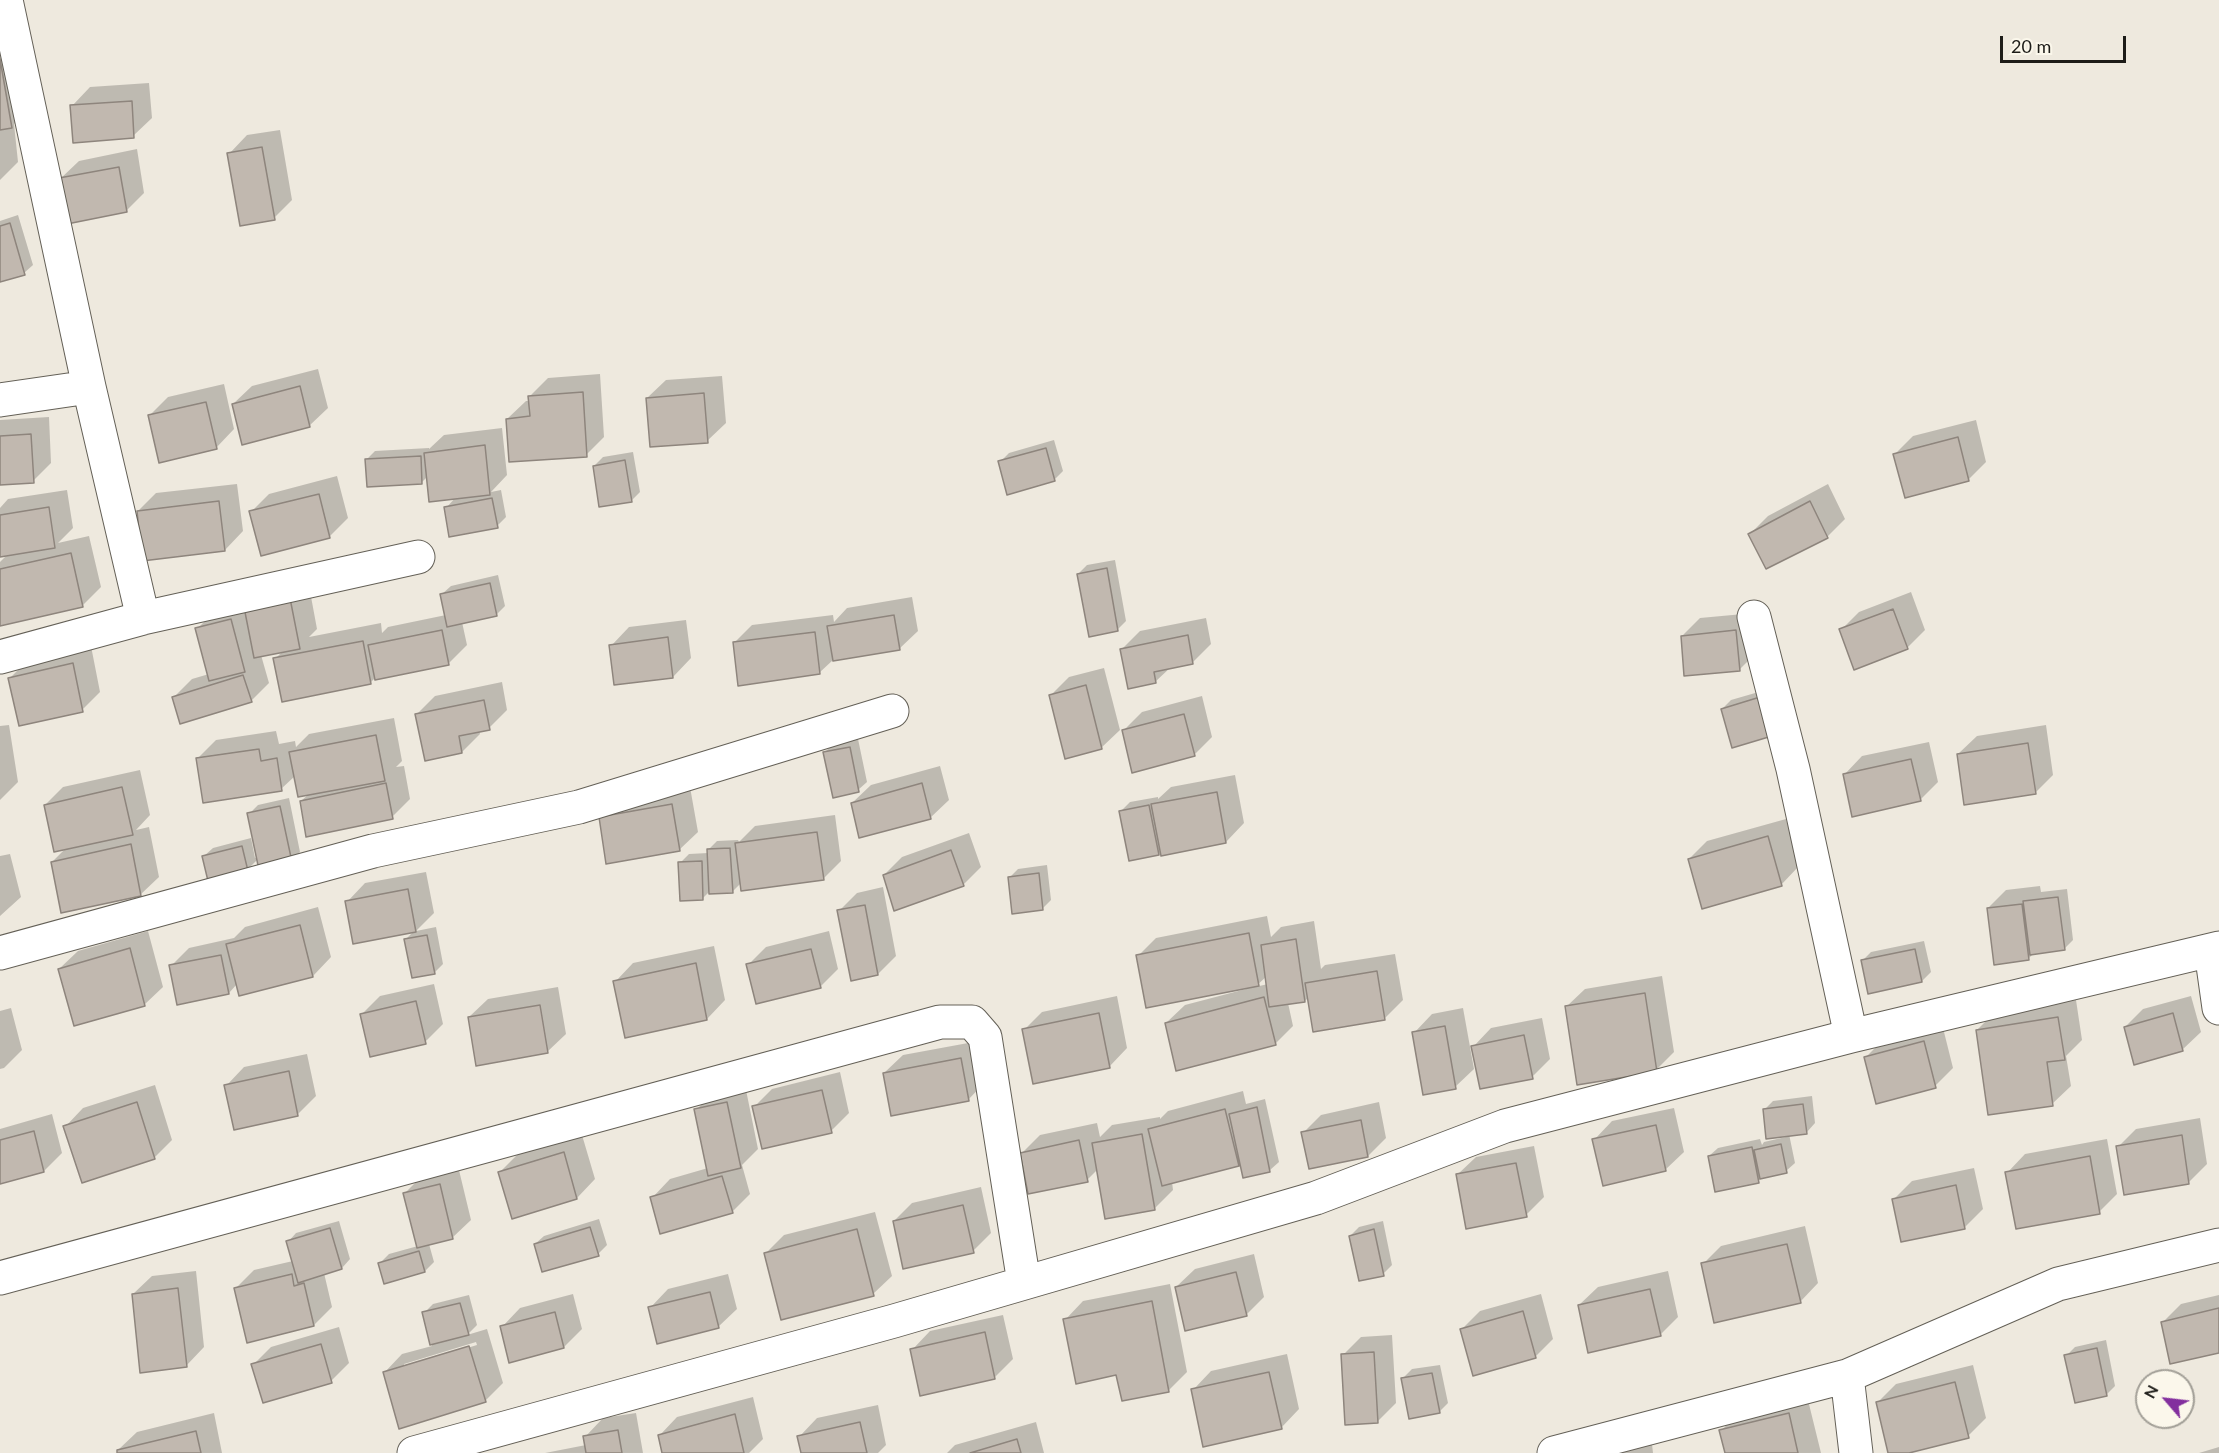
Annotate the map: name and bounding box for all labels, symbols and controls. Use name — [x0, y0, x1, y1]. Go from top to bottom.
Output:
scale bar — [2003, 24, 2129, 62]
text: 20 m — [2011, 35, 2051, 57]
north arrow — [2135, 1369, 2195, 1429]
text: N — [2139, 1381, 2162, 1401]

